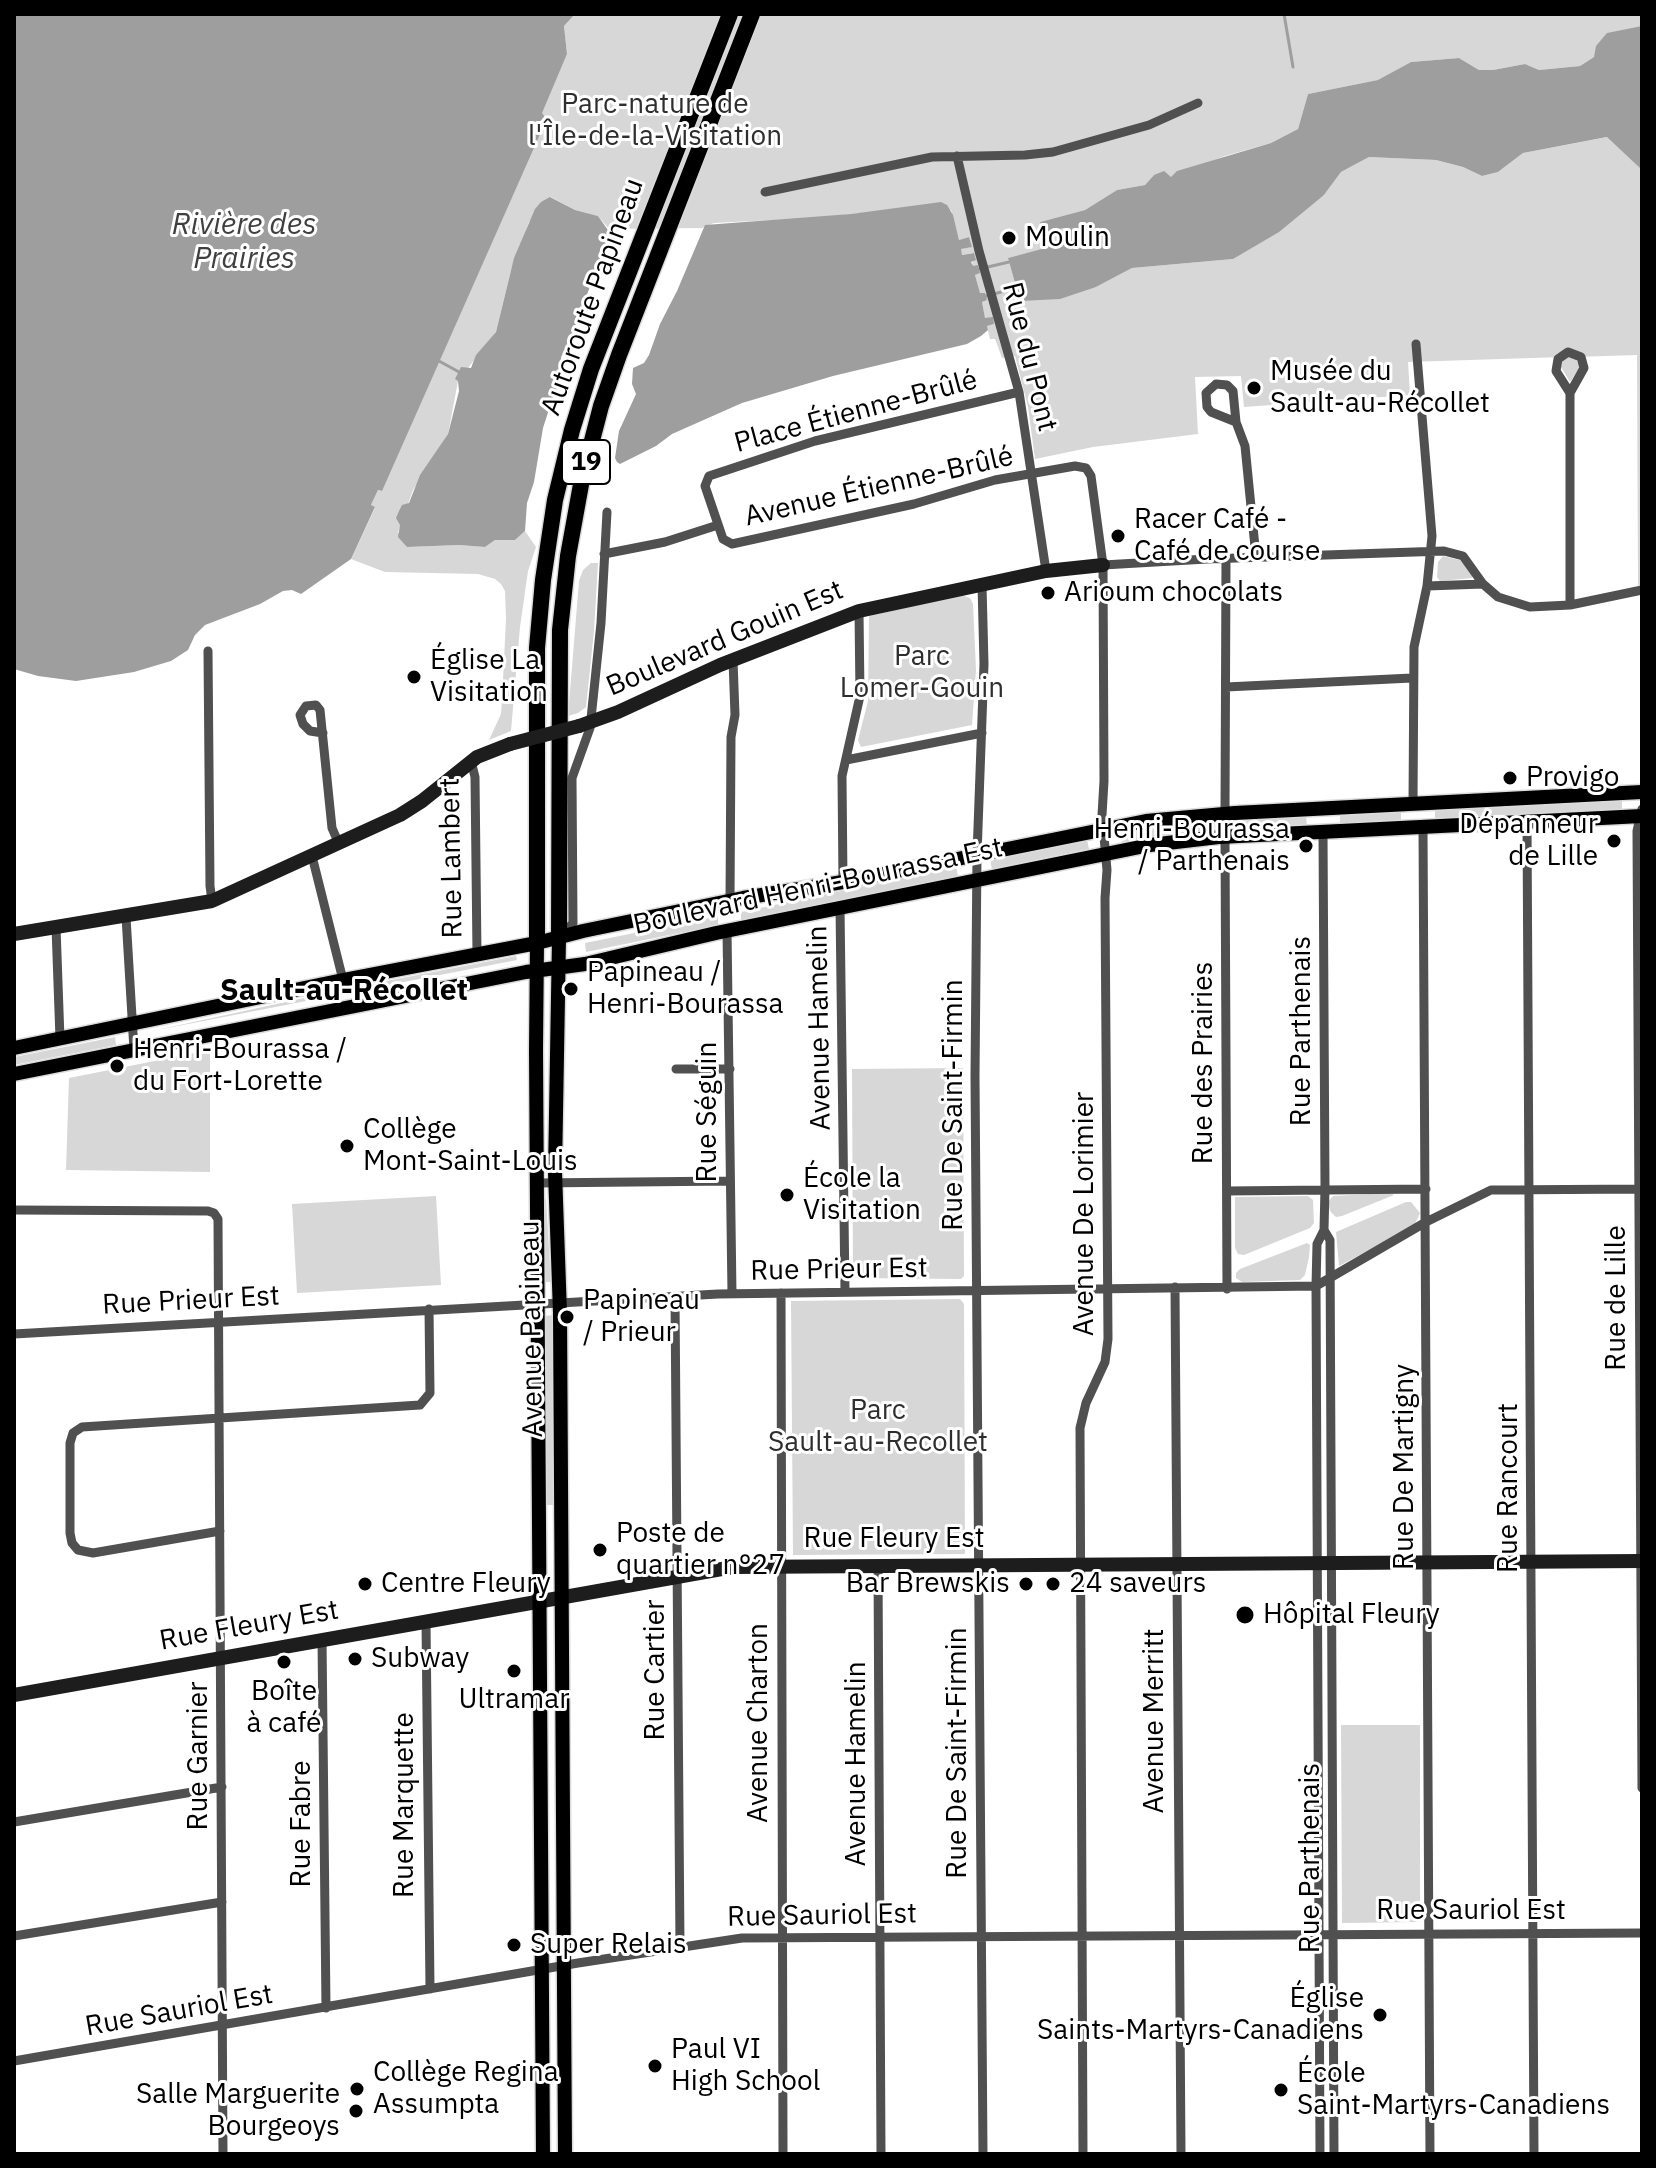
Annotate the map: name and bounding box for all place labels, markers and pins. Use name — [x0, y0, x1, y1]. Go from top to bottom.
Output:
place label: Moulin — [1025, 221, 1110, 255]
marker: Moulin — [1000, 229, 1018, 247]
place label: Musée du Sault-au-Récollet — [1270, 355, 1490, 421]
marker: Musée du Sault-au-Récollet — [1245, 379, 1263, 397]
place label: Racer Café - Café de course — [1134, 503, 1320, 569]
marker: Racer Café - Café de course — [1109, 527, 1127, 545]
place label: Arioum chocolats — [1064, 576, 1283, 610]
marker: Arioum chocolats — [1039, 584, 1057, 602]
place label: Église La Visitation — [430, 644, 548, 710]
marker: Église La Visitation — [405, 668, 423, 686]
place label: Provigo — [1526, 761, 1619, 795]
marker: Provigo — [1501, 769, 1519, 787]
place label: Dépanneur de Lille — [1459, 808, 1598, 874]
place label: Henri-Bourassa / Parthenais — [1093, 813, 1290, 879]
marker: Dépanneur de Lille — [1605, 832, 1623, 850]
marker: Henri-Bourassa / Parthenais — [1297, 837, 1315, 855]
place label: Papineau / Henri-Bourassa — [587, 956, 784, 1022]
marker: Papineau / Henri-Bourassa — [562, 980, 580, 998]
place label: Henri-Bourassa / du Fort-Lorette — [133, 1033, 347, 1099]
marker: Henri-Bourassa / du Fort-Lorette — [108, 1057, 126, 1075]
place label: Collège Mont-Saint-Louis — [363, 1113, 578, 1179]
marker: Collège Mont-Saint-Louis — [338, 1137, 356, 1155]
place label: École la Visitation — [803, 1162, 921, 1228]
marker: École la Visitation — [778, 1186, 796, 1204]
place label: Papineau / Prieur — [583, 1284, 700, 1350]
marker: Papineau / Prieur — [558, 1308, 576, 1326]
place label: Poste de quartier n°27 — [616, 1517, 785, 1583]
marker: Poste de quartier n°27 — [591, 1541, 609, 1559]
place label: Centre Fleury — [381, 1567, 551, 1601]
place label: Bar Brewskis — [846, 1567, 1010, 1601]
place label: 24 saveurs — [1069, 1567, 1206, 1601]
marker: Centre Fleury — [356, 1575, 374, 1593]
marker: Bar Brewskis — [1017, 1575, 1035, 1593]
marker: 24 saveurs — [1044, 1575, 1062, 1593]
place label: Hôpital Fleury — [1263, 1598, 1440, 1632]
marker: Hôpital Fleury — [1234, 1604, 1256, 1626]
place label: Subway — [371, 1642, 469, 1676]
marker: Subway — [346, 1650, 364, 1668]
marker: Boîte à café — [275, 1653, 293, 1671]
marker: Ultramar — [505, 1662, 523, 1680]
place label: Boîte à café — [247, 1675, 321, 1741]
place label: Ultramar — [458, 1683, 570, 1717]
place label: Super Relais — [530, 1928, 687, 1962]
marker: Super Relais — [505, 1936, 523, 1954]
place label: Église Saints-Martyrs-Canadiens — [1037, 1982, 1364, 2048]
marker: Église Saints-Martyrs-Canadiens — [1371, 2006, 1389, 2024]
place label: Paul VI High School — [671, 2033, 820, 2099]
place label: Collège Regina Assumpta — [373, 2056, 559, 2122]
marker: Paul VI High School — [646, 2057, 664, 2075]
place label: École Saint-Martyrs-Canadiens — [1297, 2057, 1610, 2123]
place label: Salle Marguerite Bourgeoys — [136, 2078, 340, 2144]
marker: Collège Regina Assumpta — [348, 2080, 366, 2098]
marker: École Saint-Martyrs-Canadiens — [1272, 2081, 1290, 2099]
marker: Salle Marguerite Bourgeoys — [347, 2102, 365, 2120]

